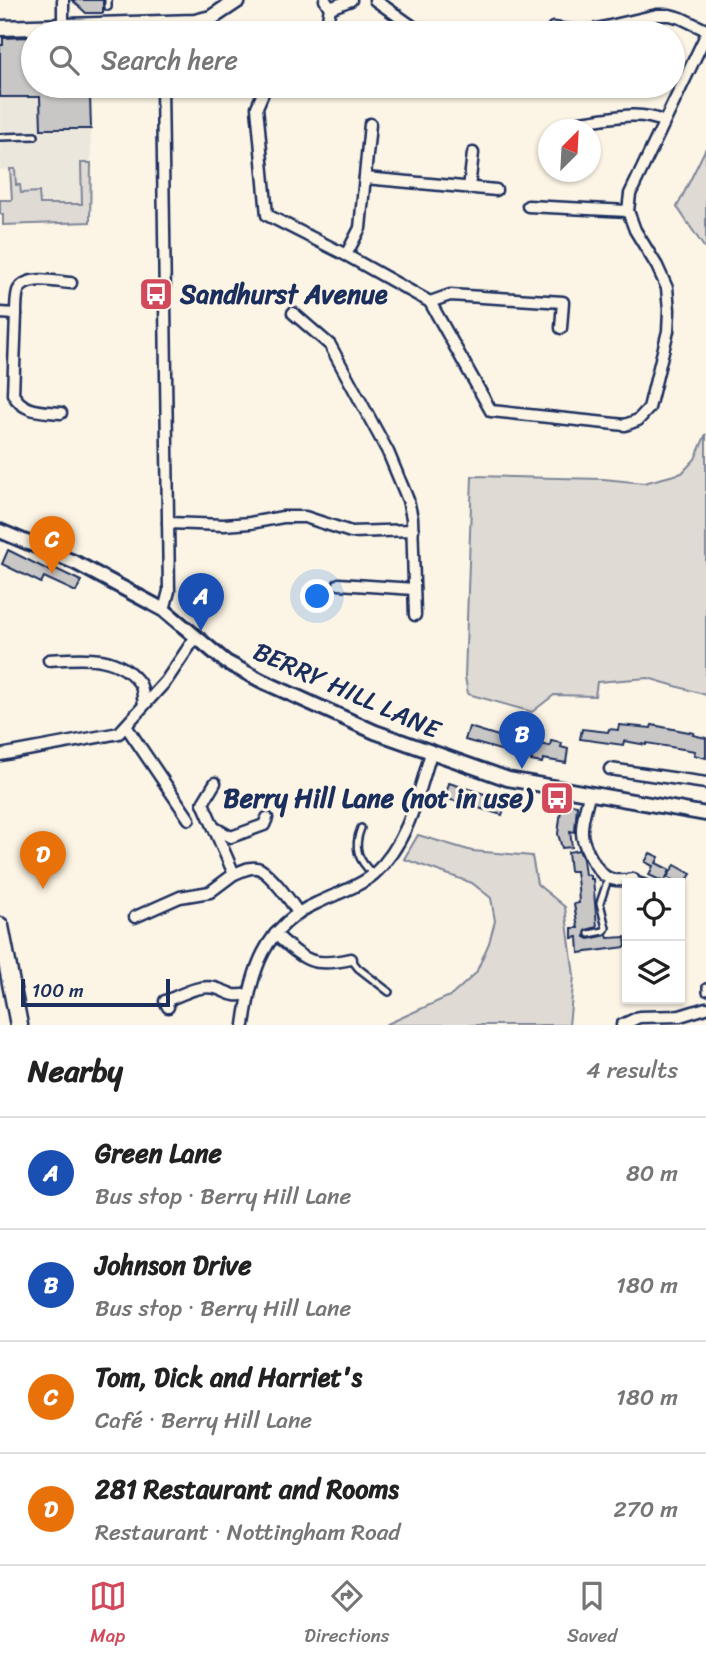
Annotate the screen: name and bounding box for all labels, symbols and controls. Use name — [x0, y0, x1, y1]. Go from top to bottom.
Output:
search box — [21, 21, 685, 98]
text: Search here — [101, 37, 238, 83]
icon: search — [45, 41, 83, 79]
north arrow — [538, 119, 601, 182]
place label: Sandhurst Avenue — [179, 271, 388, 317]
bus stop icon: Sandhurst Avenue — [137, 275, 175, 313]
pin: C — [29, 516, 75, 574]
pin: A — [178, 573, 224, 631]
your location — [300, 579, 334, 613]
street label: BERRY HILL LANE — [246, 628, 450, 752]
pin: B — [499, 711, 545, 769]
place label: Berry Hill Lane (not in use) — [223, 775, 534, 821]
bus stop icon: Berry Hill Lane (not in use) — [538, 779, 576, 817]
pin: D — [20, 831, 66, 889]
map controls — [622, 878, 685, 1004]
button: locate — [622, 878, 685, 941]
button: layers — [622, 941, 685, 1004]
text: 100 m — [32, 974, 84, 1007]
scale bar — [21, 976, 170, 1008]
text: Nearby — [28, 1044, 123, 1098]
text: 4 results — [586, 1050, 678, 1091]
text: Green Lane — [95, 1130, 222, 1176]
text: A — [43, 1153, 59, 1194]
text: 80 m — [626, 1153, 678, 1194]
text: Bus stop · Berry Hill Lane — [95, 1176, 351, 1217]
text: Johnson Drive — [95, 1242, 252, 1288]
text: B — [44, 1265, 58, 1306]
text: 180 m — [616, 1265, 678, 1306]
text: Bus stop · Berry Hill Lane — [95, 1288, 351, 1329]
text: Tom, Dick and Harriet's — [95, 1354, 362, 1400]
text: C — [44, 1377, 58, 1418]
text: 180 m — [616, 1377, 678, 1418]
text: Café · Berry Hill Lane — [95, 1400, 312, 1441]
text: 281 Restaurant and Rooms — [95, 1466, 399, 1512]
text: D — [44, 1489, 58, 1530]
text: 270 m — [613, 1489, 678, 1530]
text: Restaurant · Nottingham Road — [95, 1512, 400, 1553]
tab: Map — [89, 1577, 127, 1652]
tab: Directions — [304, 1577, 390, 1652]
tab: Saved — [567, 1577, 617, 1652]

